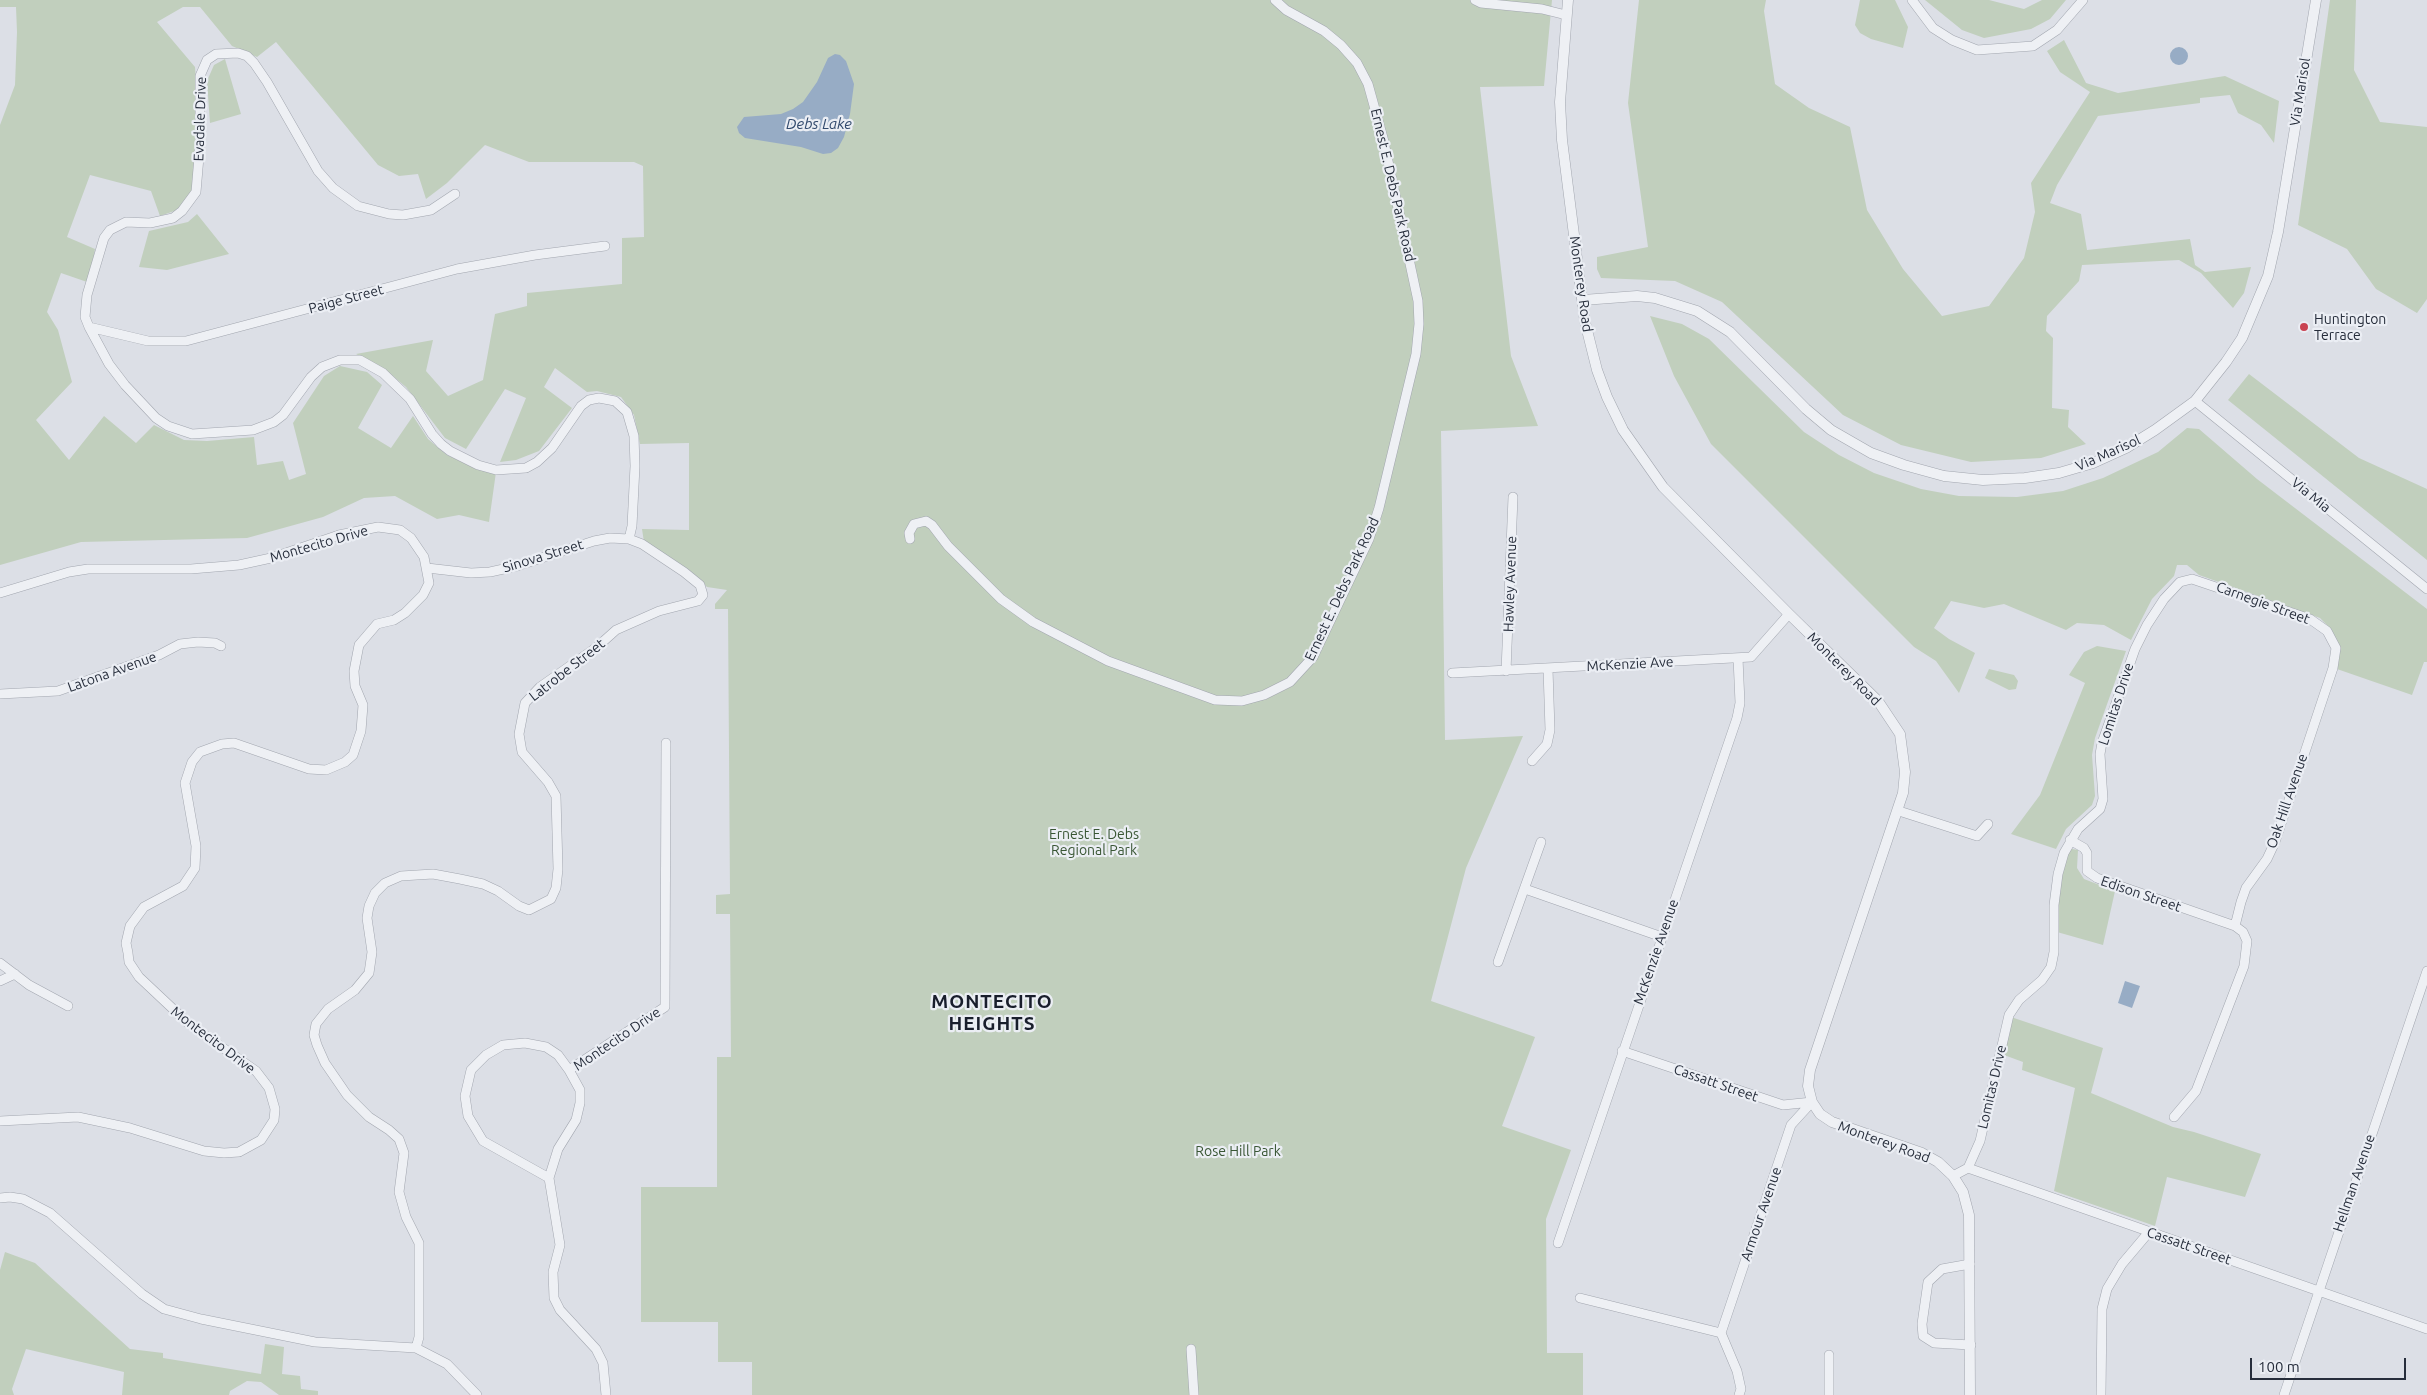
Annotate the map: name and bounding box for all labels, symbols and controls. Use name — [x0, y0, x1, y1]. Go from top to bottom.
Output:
street label: Via Marisol — [2286, 57, 2314, 127]
street label: Evadale Drive — [190, 76, 210, 162]
street label: Ernest E. Debs Park Road — [1367, 107, 1419, 263]
water label: Debs Lake — [786, 115, 852, 133]
street label: Monterey Road — [1566, 235, 1596, 333]
street label: Paige Street — [307, 281, 385, 317]
place label: Huntington Terrace — [2314, 311, 2386, 344]
marker: Huntington Terrace — [2298, 321, 2310, 333]
street label: Via Marisol — [2073, 431, 2143, 475]
street label: Via Mia — [2288, 474, 2334, 516]
street label: Ernest E. Debs Park Road — [1301, 514, 1383, 664]
street label: Montecito Drive — [268, 522, 370, 566]
street label: Sinova Street — [501, 536, 585, 576]
street label: Hawley Avenue — [1500, 536, 1520, 632]
street label: Carnegie Street — [2214, 578, 2312, 628]
street label: Monterey Road — [1804, 629, 1884, 709]
street label: Latrobe Street — [526, 635, 608, 705]
street label: Latona Avenue — [65, 648, 159, 696]
street label: McKenzie Ave — [1586, 653, 1674, 675]
street label: Lomitas Drive — [2095, 661, 2137, 747]
street label: Oak Hill Avenue — [2263, 751, 2311, 851]
park label: Ernest E. Debs Regional Park — [1049, 826, 1139, 859]
street label: Edison Street — [2099, 872, 2183, 916]
street label: McKenzie Avenue — [1630, 897, 1682, 1007]
district label: MONTECITO HEIGHTS — [930, 991, 1054, 1035]
street label: Montecito Drive — [167, 1003, 259, 1077]
street label: Montecito Drive — [570, 1004, 664, 1074]
street label: Lomitas Drive — [1974, 1043, 2010, 1131]
street label: Cassatt Street — [1671, 1061, 1761, 1105]
street label: Monterey Road — [1836, 1118, 1932, 1166]
street label: Hellman Avenue — [2329, 1132, 2379, 1234]
park label: Rose Hill Park — [1195, 1143, 1281, 1159]
street label: Armour Avenue — [1737, 1165, 1785, 1263]
street label: Cassatt Street — [2144, 1224, 2234, 1268]
scale bar — [2252, 1348, 2408, 1380]
text: 100 m — [2258, 1358, 2300, 1375]

